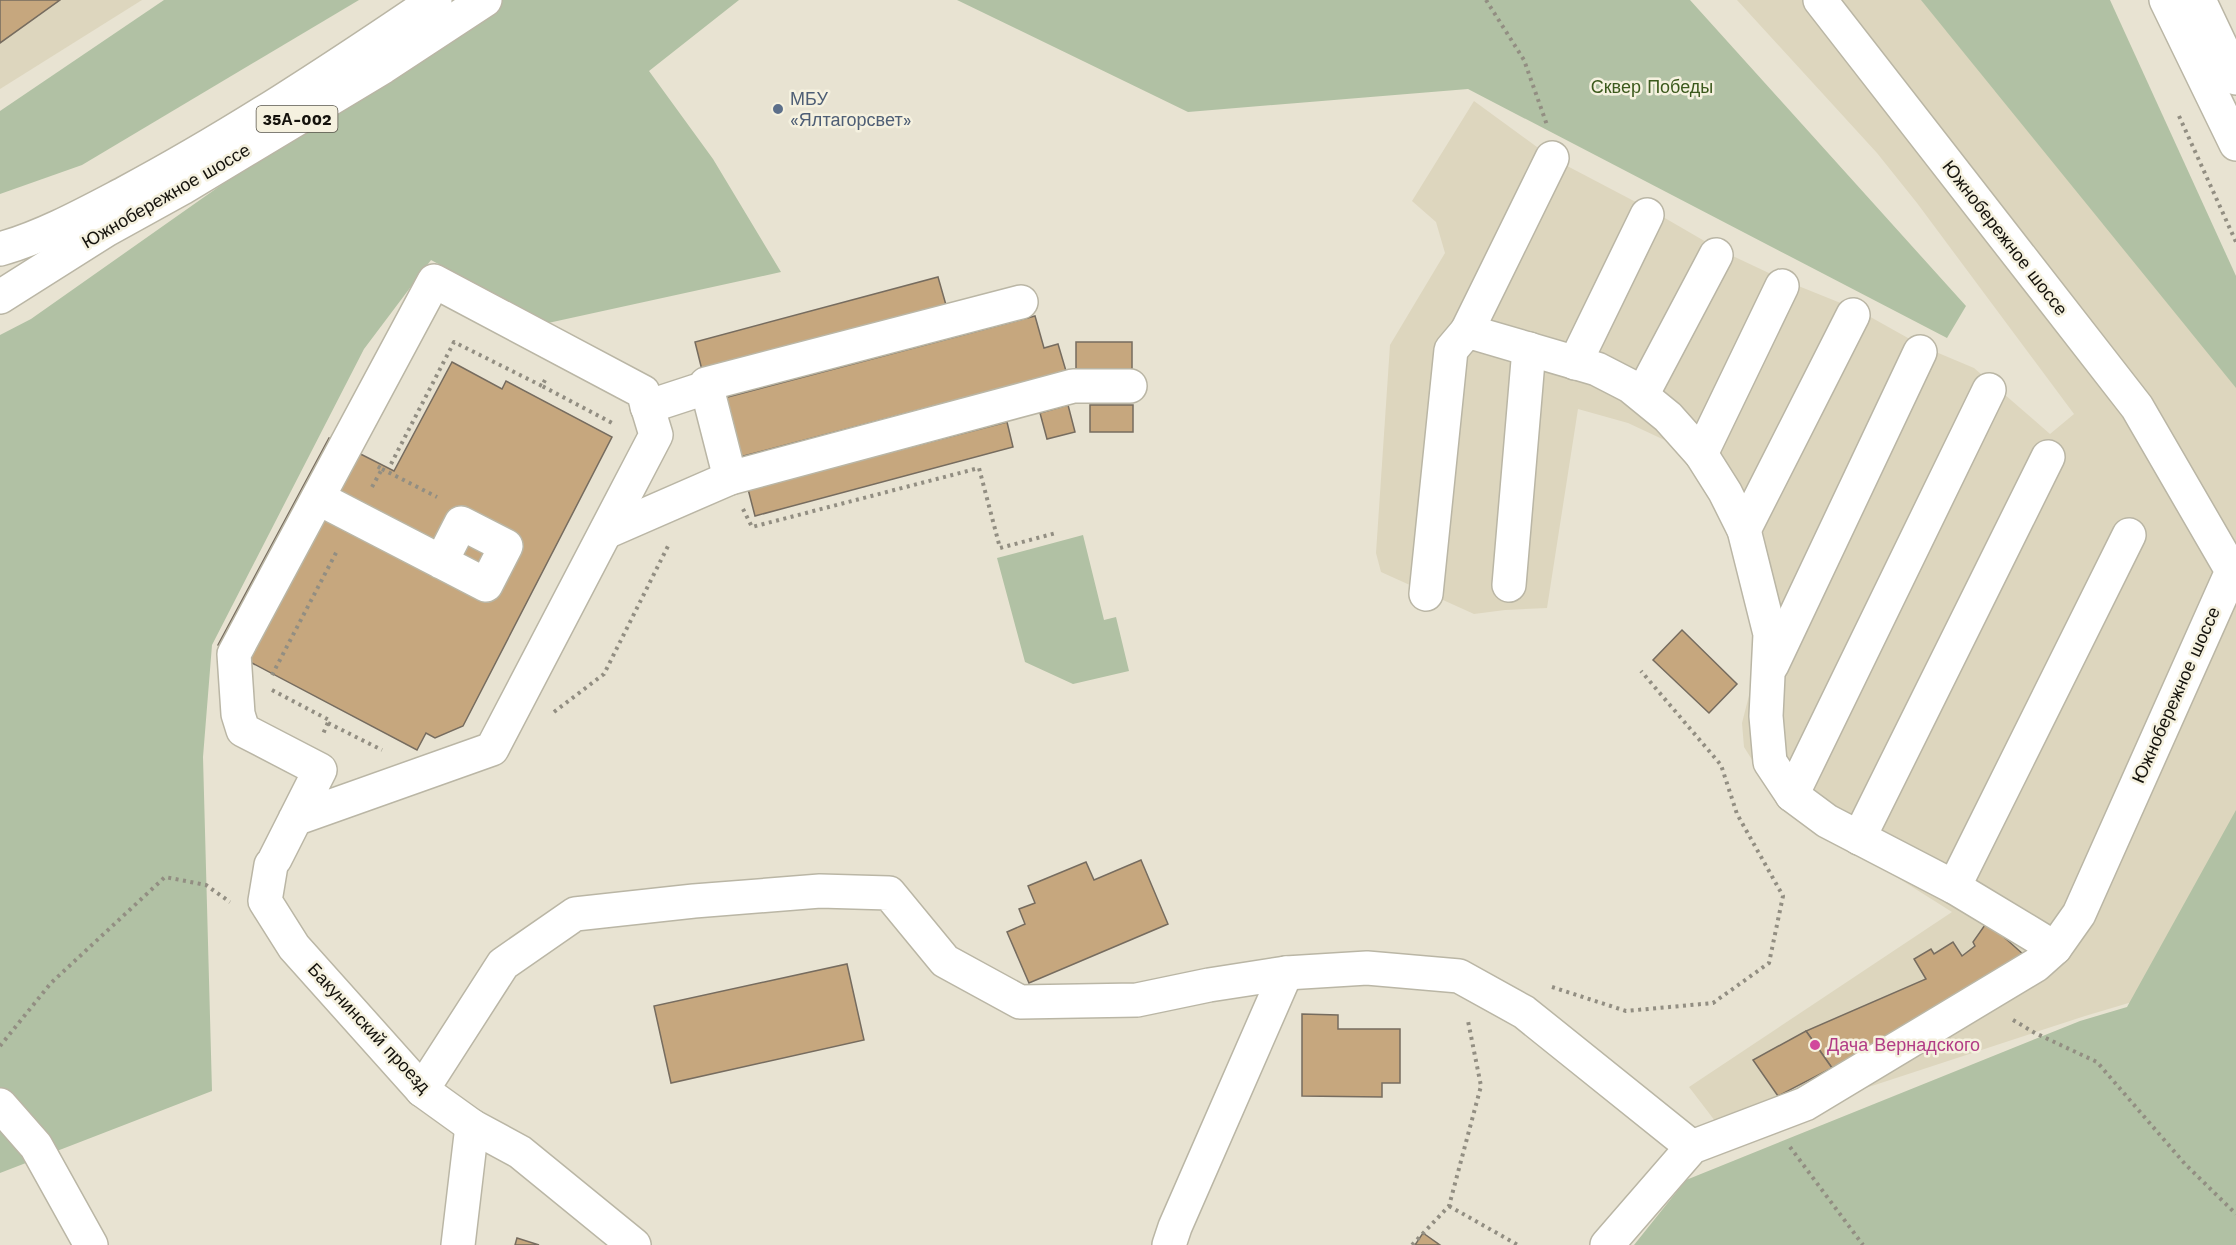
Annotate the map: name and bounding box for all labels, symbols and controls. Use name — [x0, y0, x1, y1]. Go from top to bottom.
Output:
park label: Сквер Победы — [1591, 76, 1713, 97]
place label: МБУ «Ялтагорсвет» — [790, 88, 912, 130]
marker: МБУ «Ялтагорсвет» — [771, 102, 785, 116]
road number: 35А-002 — [256, 106, 338, 132]
street label: Южнобережное шоссе — [78, 139, 254, 252]
street label: Южнобережное шоссе — [1938, 156, 2072, 319]
street label: Южнобережное шоссе — [2127, 603, 2224, 786]
street label: Бакунинский проезд — [304, 958, 435, 1097]
place label: Дача Вернадского — [1827, 1034, 1980, 1055]
marker: Дача Вернадского — [1808, 1038, 1822, 1052]

